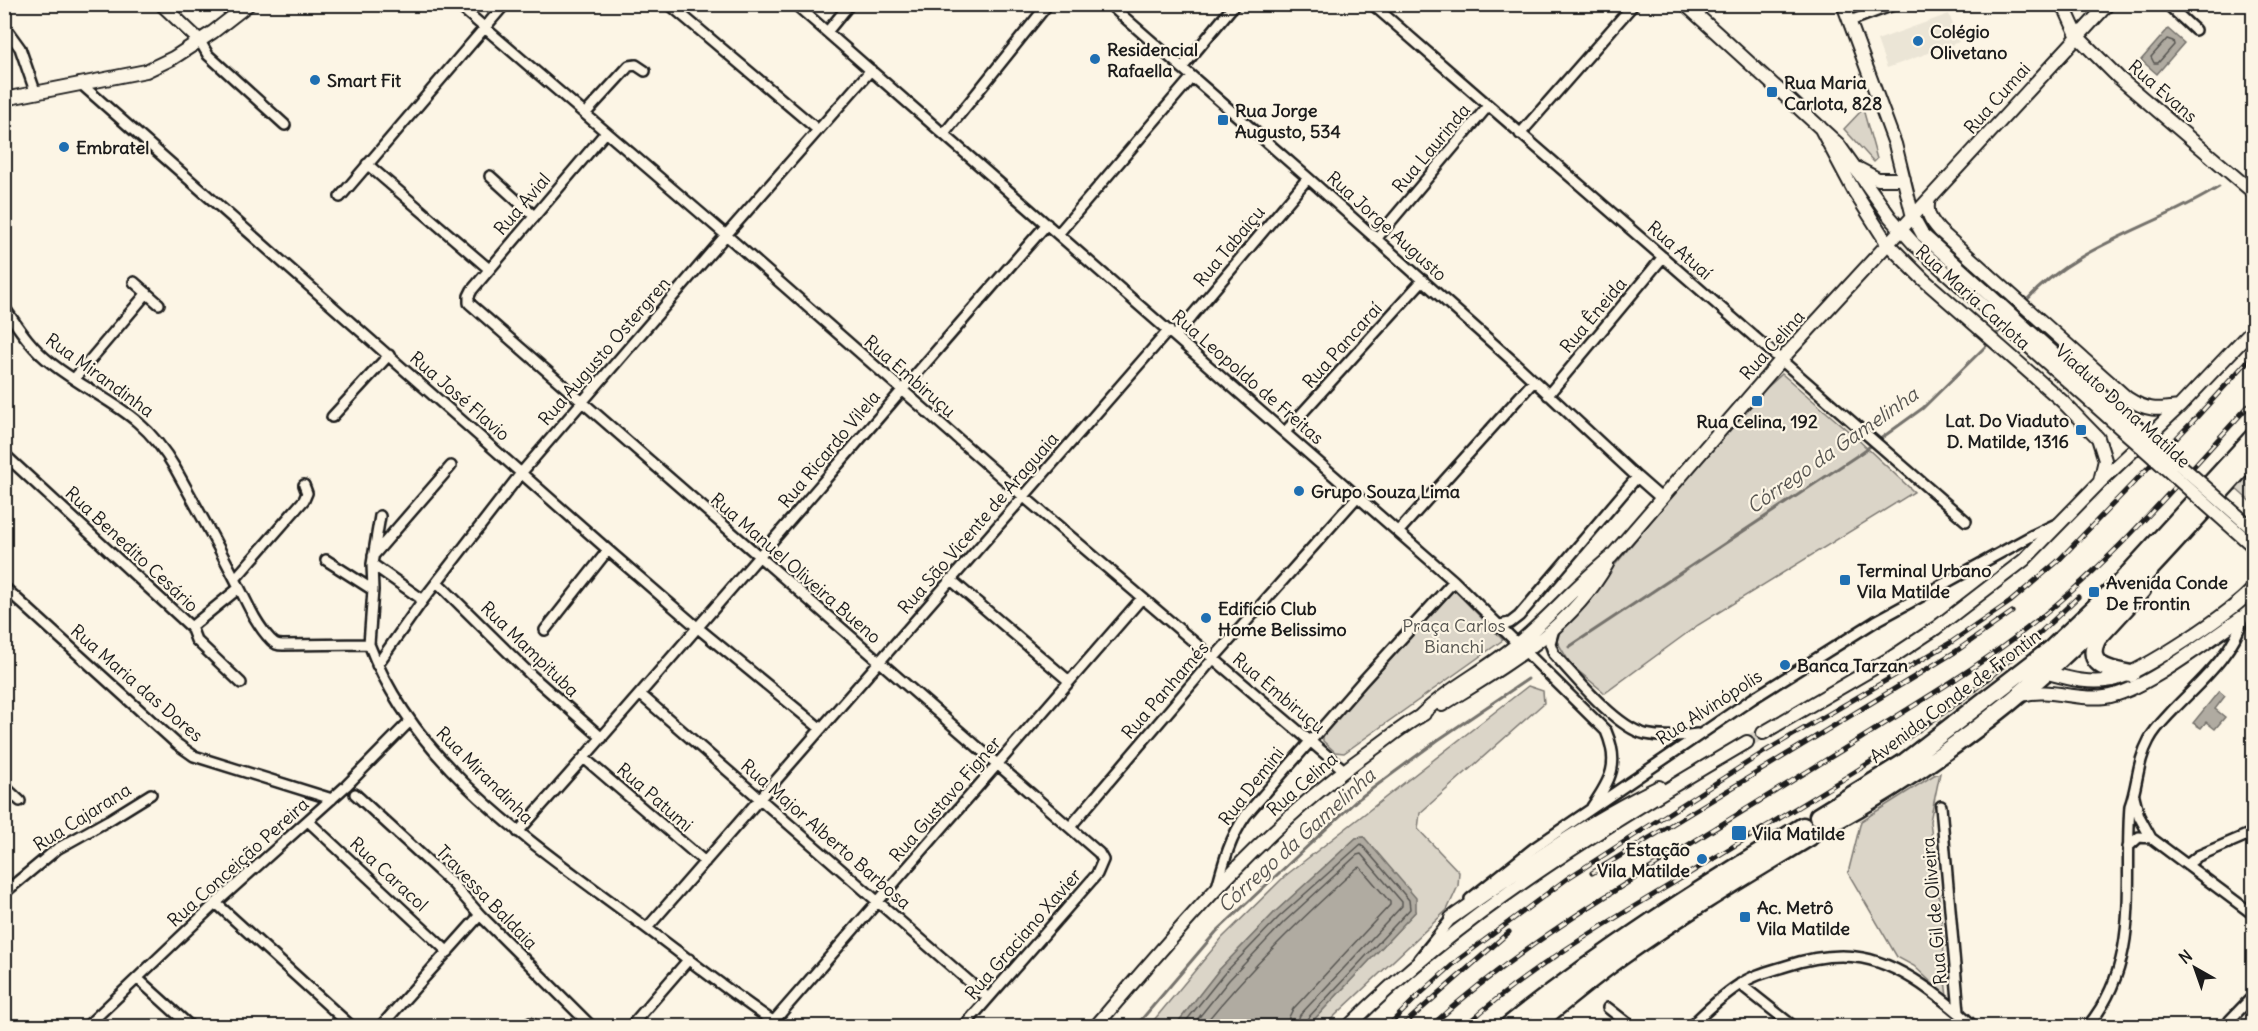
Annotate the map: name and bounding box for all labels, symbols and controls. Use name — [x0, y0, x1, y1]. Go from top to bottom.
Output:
place label: Colégio Olivetano — [1930, 20, 2007, 64]
marker: Colégio Olivetano — [1911, 34, 1925, 48]
place label: Residencial Rafaella — [1107, 38, 1198, 82]
marker: Residencial Rafaella — [1088, 52, 1102, 66]
street label: Rua Evans — [2124, 55, 2202, 127]
street label: Rua Cumai — [1959, 57, 2035, 139]
place label: Smart Fit — [327, 69, 402, 92]
place label: Rua Maria Carlota, 828 — [1784, 71, 1882, 115]
marker: Smart Fit — [308, 73, 322, 87]
marker: Rua Maria Carlota, 828 — [1765, 85, 1779, 99]
place label: Rua Jorge Augusto, 534 — [1235, 99, 1342, 143]
street label: Rua Laurinda — [1387, 99, 1475, 197]
marker: Rua Jorge Augusto, 534 — [1216, 113, 1230, 127]
place label: Embratel — [76, 136, 149, 159]
marker: Embratel — [57, 140, 71, 154]
street label: Rua Jorge Augusto — [1322, 166, 1452, 286]
street label: Rua Avial — [489, 168, 555, 240]
street label: Rua Tabaiçu — [1188, 201, 1270, 291]
street label: Rua Atuaí — [1643, 216, 1717, 284]
street label: Rua Maria Carlota — [1911, 239, 2035, 355]
street label: Rua Augusto Ostergren — [533, 272, 675, 430]
street label: Rua Êneida — [1555, 272, 1631, 358]
street label: Rua Pancaraí — [1297, 297, 1387, 393]
street label: Rua Leopoldo de Freitas — [1167, 305, 1329, 449]
street label: Rua Celina — [1735, 305, 1809, 385]
street label: Rua Mirandinha — [41, 328, 159, 422]
street label: Rua Embiruçu — [859, 330, 961, 422]
street label: Viaduto Dona Matilde — [2051, 339, 2195, 473]
street label: Rua José Flavio — [405, 346, 515, 446]
water label: Córrego da Gamelinha — [1741, 381, 1924, 519]
street label: Rua Ricardo Vilela — [773, 385, 885, 513]
marker: Rua Celina, 192 — [1750, 394, 1764, 408]
place label: Lat. Do Viaduto D. Matilde, 1316 — [1945, 409, 2069, 453]
place label: Rua Celina, 192 — [1696, 410, 1818, 433]
marker: Lat. Do Viaduto D. Matilde, 1316 — [2074, 423, 2088, 437]
street label: Rua São Vicente de Araguaia — [893, 427, 1063, 619]
place label: Grupo Souza Lima — [1311, 480, 1460, 503]
street label: Rua Benedito Cesário — [61, 481, 203, 617]
marker: Grupo Souza Lima — [1292, 484, 1306, 498]
street label: Rua Manuel Oliveira Bueno — [706, 488, 886, 648]
place label: Terminal Urbano Vila Matilde — [1857, 559, 1991, 603]
place label: Avenida Conde De Frontin — [2106, 571, 2228, 615]
marker: Terminal Urbano Vila Matilde — [1838, 573, 1852, 587]
marker: Avenida Conde De Frontin — [2087, 585, 2101, 599]
street label: Rua Mampituba — [476, 596, 584, 702]
place label: Edifício Club Home Belissimo — [1218, 597, 1347, 641]
marker: Edifício Club Home Belissimo — [1199, 611, 1213, 625]
park label: Praça Carlos Bianchi — [1402, 614, 1506, 658]
street label: Rua Maria das Dores — [66, 619, 208, 747]
street label: Avenida Conde de Frontin — [1865, 624, 2045, 768]
street label: Rua Panhamés — [1116, 637, 1214, 743]
street label: Rua Embiruçu — [1228, 648, 1330, 738]
place label: Banca Tarzan — [1797, 654, 1909, 677]
marker: Banca Tarzan — [1778, 658, 1792, 672]
street label: Rua Alvinópolis — [1652, 664, 1766, 750]
street label: Rua Mirandinha — [431, 721, 539, 829]
street label: Rua Gustavo Figner — [884, 731, 1006, 867]
street label: Rua Demini — [1213, 742, 1289, 830]
street label: Rua Celina — [1262, 747, 1342, 821]
street label: Rua Major Alberto Barbosa — [736, 754, 916, 914]
street label: Rua Patumi — [612, 758, 698, 836]
water label: Córrego da Gamelinha — [1212, 762, 1381, 917]
street label: Rua Cajarana — [29, 778, 135, 856]
street label: Rua Conceição Pereira — [162, 792, 314, 932]
place label: Vila Matilde — [1752, 822, 1845, 845]
marker: Vila Matilde — [1730, 824, 1748, 842]
street label: Rua Caracol — [345, 832, 433, 916]
street label: Rua Gil de Oliveira — [1916, 836, 1952, 986]
place label: Estação Vila Matilde — [1597, 838, 1690, 882]
street label: Travessa Baldaia — [431, 840, 543, 954]
marker: Estação Vila Matilde — [1695, 852, 1709, 866]
street label: Rua Graciano Xavier — [960, 863, 1087, 1004]
place label: Ac. Metrô Vila Matilde — [1757, 896, 1850, 940]
marker: Ac. Metrô Vila Matilde — [1738, 910, 1752, 924]
north arrow — [2165, 938, 2225, 998]
text: N — [2175, 945, 2196, 968]

